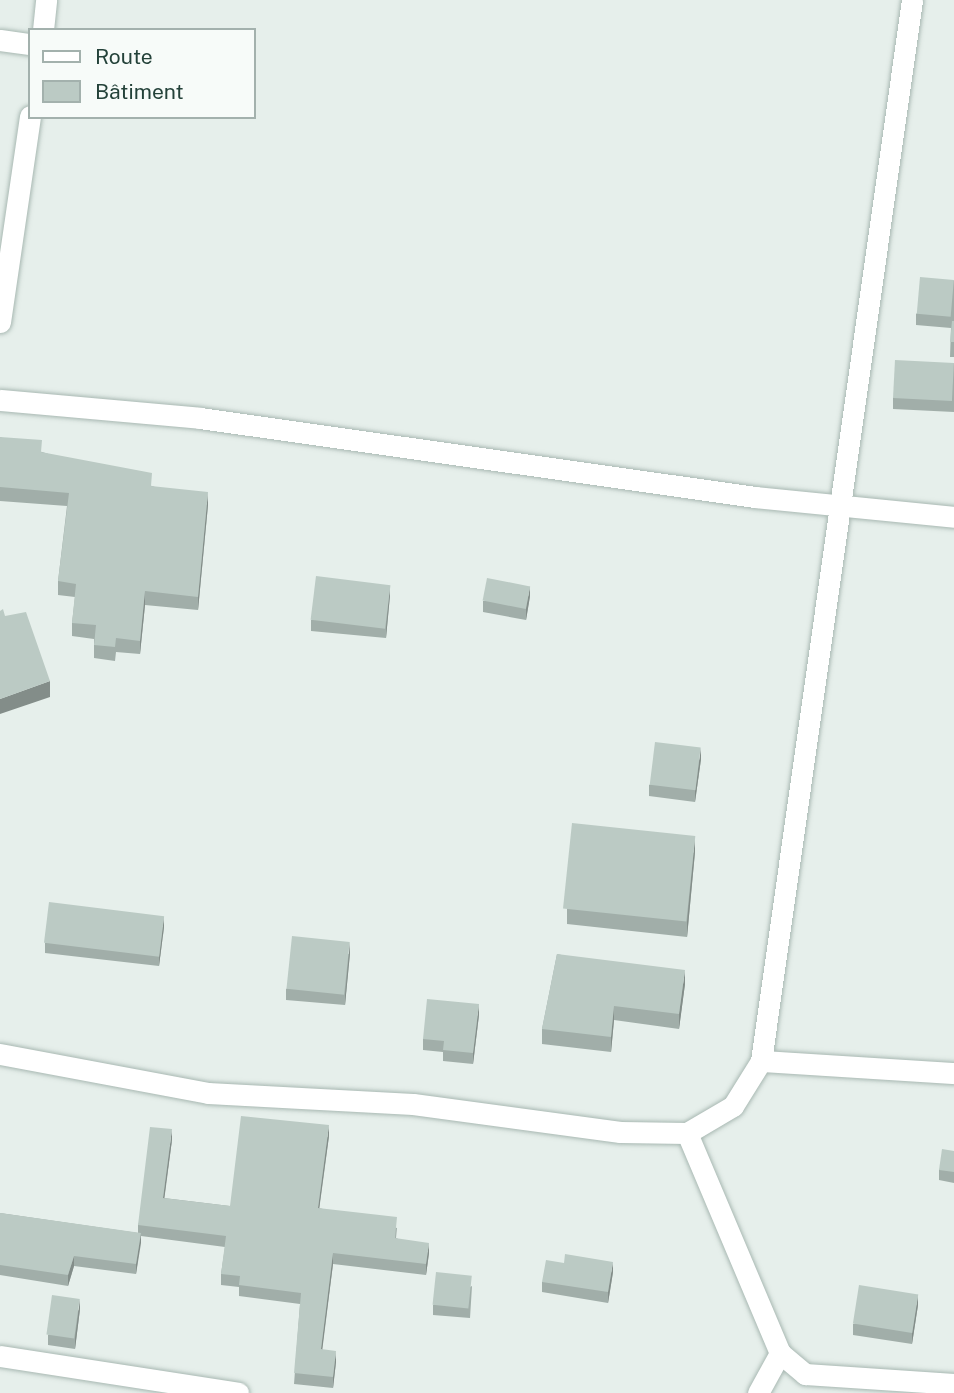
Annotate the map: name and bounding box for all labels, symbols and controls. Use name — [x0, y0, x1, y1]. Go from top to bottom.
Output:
legend — [28, 28, 256, 119]
text: Route — [95, 44, 153, 69]
text: Bâtiment — [95, 79, 184, 104]

